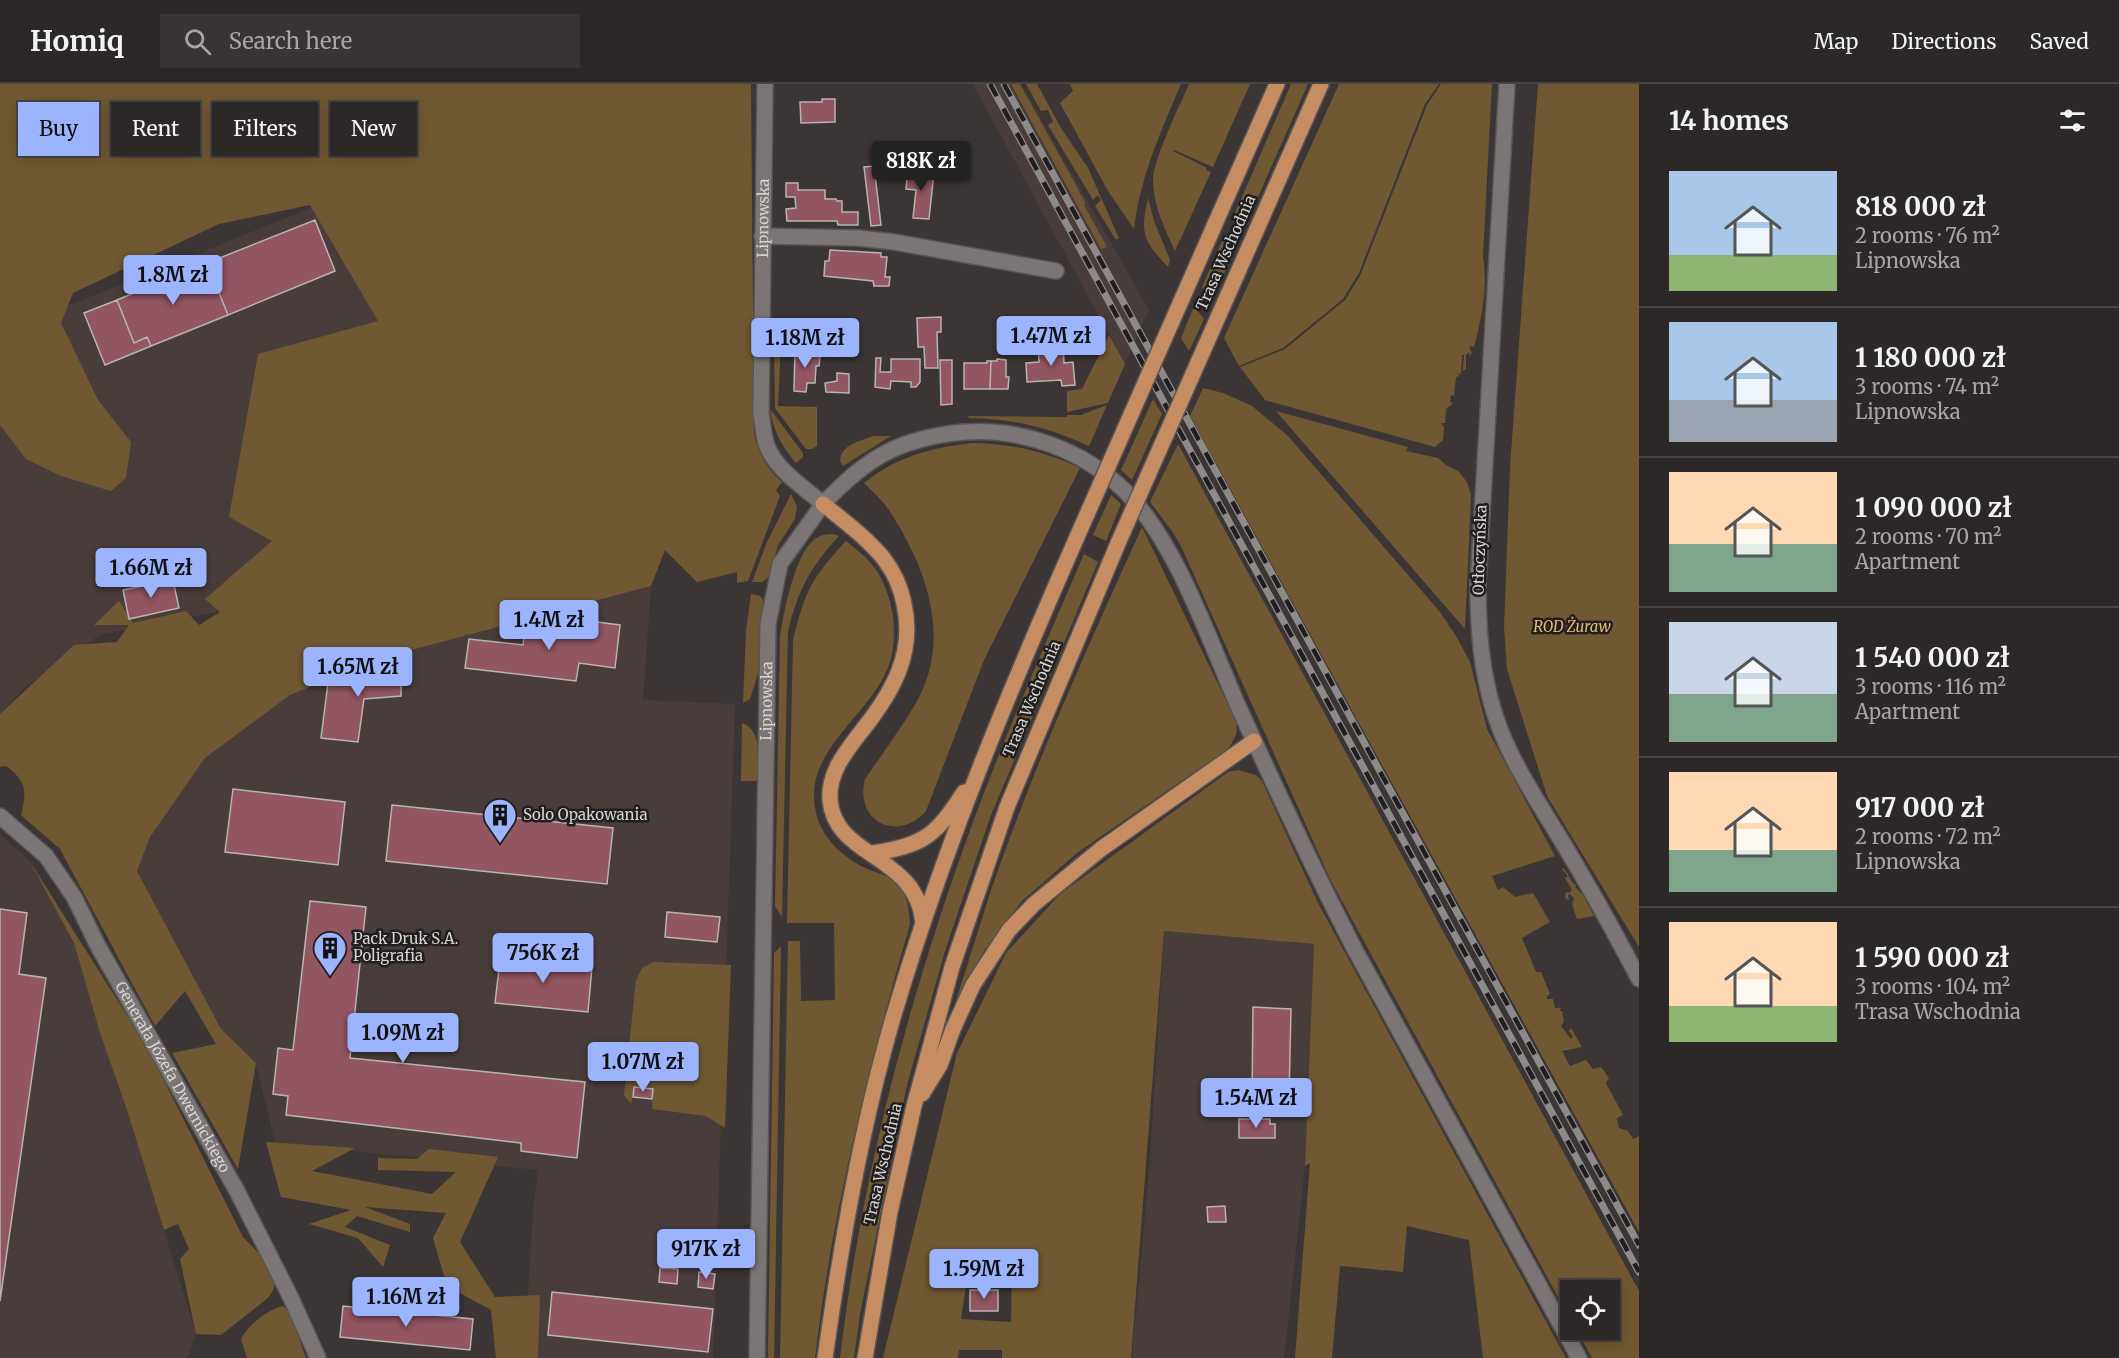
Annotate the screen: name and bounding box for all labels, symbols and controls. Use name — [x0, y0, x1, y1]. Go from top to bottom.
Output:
search box — [160, 14, 580, 68]
text: Homiq — [30, 23, 124, 59]
icon: search — [181, 25, 214, 58]
text: Search here — [229, 27, 352, 55]
text: Map — [1814, 28, 1858, 55]
text: Directions — [1891, 28, 1996, 55]
text: Saved — [2029, 28, 2089, 55]
chip: Buy — [18, 102, 99, 156]
chip: Rent — [111, 102, 200, 156]
chip: Filters — [212, 102, 318, 156]
chip: New — [330, 102, 417, 156]
text: 14 homes — [1669, 104, 1789, 137]
icon: filters — [2056, 104, 2089, 137]
pin: 818K zł — [866, 141, 976, 192]
text: 818K zł — [886, 148, 956, 173]
street label: Lipnowska — [753, 178, 773, 258]
text: 818 000 zł — [1855, 190, 1986, 223]
street label: Trasa Wschodnia — [1192, 192, 1259, 313]
icon: home — [1717, 195, 1789, 267]
text: 2 rooms · 76 m² — [1855, 223, 2000, 248]
text: Lipnowska — [1855, 248, 1961, 273]
pin: 1.8M zł — [118, 255, 228, 306]
text: 1.8M zł — [137, 262, 209, 287]
pin: 1.47M zł — [989, 316, 1113, 367]
pin: 1.18M zł — [743, 318, 867, 369]
text: 1.47M zł — [1011, 323, 1091, 348]
text: 1.18M zł — [765, 325, 845, 350]
text: 1 180 000 zł — [1855, 341, 2006, 374]
icon: home — [1717, 346, 1789, 418]
text: 3 rooms · 74 m² — [1855, 374, 1999, 399]
text: Lipnowska — [1855, 399, 1961, 424]
text: 1 090 000 zł — [1855, 491, 2012, 524]
icon: home — [1717, 496, 1789, 568]
street label: Otłoczyńska — [1468, 504, 1491, 595]
text: 2 rooms · 70 m² — [1855, 524, 2001, 549]
pin: 1.66M zł — [89, 548, 213, 599]
text: Apartment — [1855, 549, 1960, 574]
text: 1.66M zł — [110, 555, 192, 580]
pin: 1.4M zł — [494, 600, 604, 651]
text: 1.4M zł — [513, 607, 585, 632]
park label: ROD Żuraw — [1533, 616, 1612, 636]
street label: Trasa Wschodnia — [999, 638, 1065, 760]
text: 1 540 000 zł — [1855, 641, 2010, 674]
icon: home — [1717, 646, 1789, 718]
pin: 1.65M zł — [296, 647, 420, 698]
text: 1.65M zł — [317, 654, 399, 679]
street label: Lipnowska — [756, 661, 776, 741]
text: 3 rooms · 116 m² — [1855, 674, 2006, 699]
text: Apartment — [1855, 699, 1960, 724]
text: 917 000 zł — [1855, 791, 1985, 824]
icon: home — [1717, 796, 1789, 868]
building icon: Solo Opakowania — [482, 797, 518, 844]
place label: Solo Opakowania — [523, 805, 647, 824]
text: 2 rooms · 72 m² — [1855, 824, 2001, 849]
text: Lipnowska — [1855, 849, 1961, 874]
place label: Pack Druk S.A. Poligrafia — [353, 929, 458, 965]
building icon: Pack Druk S.A. Poligrafia — [312, 930, 348, 977]
pin: 756K zł — [488, 933, 598, 984]
text: 756K zł — [506, 940, 580, 965]
text: 1 590 000 zł — [1855, 941, 2009, 974]
icon: home — [1717, 946, 1789, 1018]
text: 3 rooms · 104 m² — [1855, 974, 2010, 999]
street label: Generała Józefa Dwernickiego — [111, 978, 235, 1176]
text: Trasa Wschodnia — [1855, 999, 2021, 1024]
pin: 1.09M zł — [341, 1013, 465, 1064]
text: 1.09M zł — [361, 1020, 445, 1045]
pin: 1.07M zł — [581, 1042, 705, 1093]
text: 1.07M zł — [602, 1049, 684, 1074]
pin: 1.54M zł — [1194, 1078, 1318, 1129]
text: 1.54M zł — [1215, 1085, 1297, 1110]
street label: Trasa Wschodnia — [859, 1101, 906, 1227]
pin: 917K zł — [651, 1229, 761, 1280]
text: 917K zł — [671, 1236, 741, 1261]
pin: 1.59M zł — [922, 1249, 1046, 1300]
text: 1.59M zł — [943, 1256, 1025, 1281]
pin: 1.16M zł — [344, 1277, 468, 1328]
map controls — [1560, 1280, 1620, 1340]
button: locate — [1560, 1280, 1620, 1340]
text: 1.16M zł — [366, 1284, 446, 1309]

